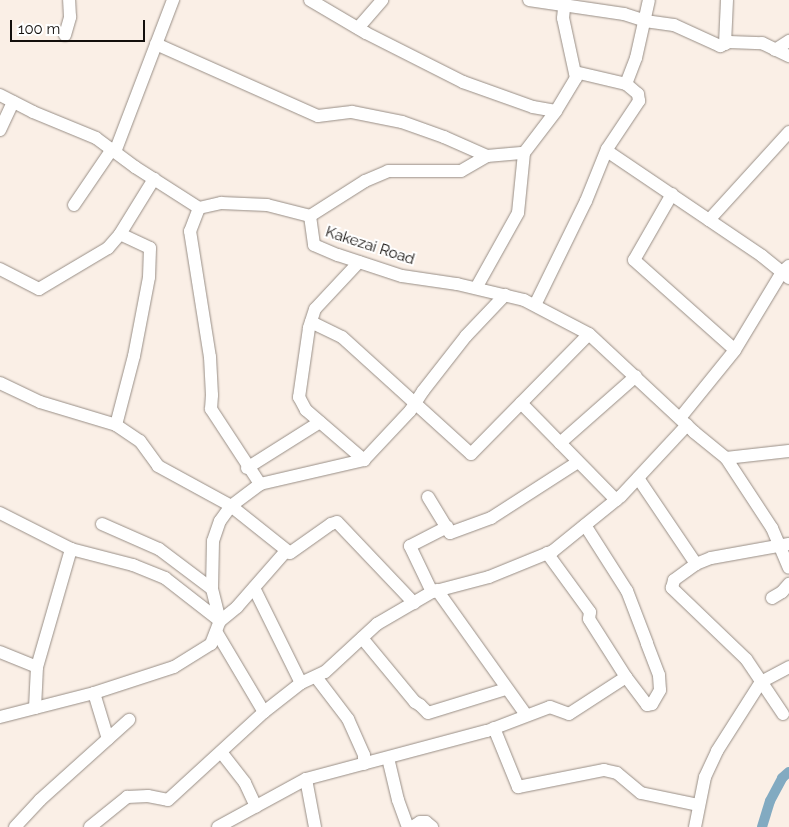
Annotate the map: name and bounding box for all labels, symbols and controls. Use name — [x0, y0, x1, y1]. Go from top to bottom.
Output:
scale bar — [12, 10, 148, 42]
text: 100 m — [18, 20, 60, 38]
street label: Kakezai Road — [323, 223, 417, 269]

